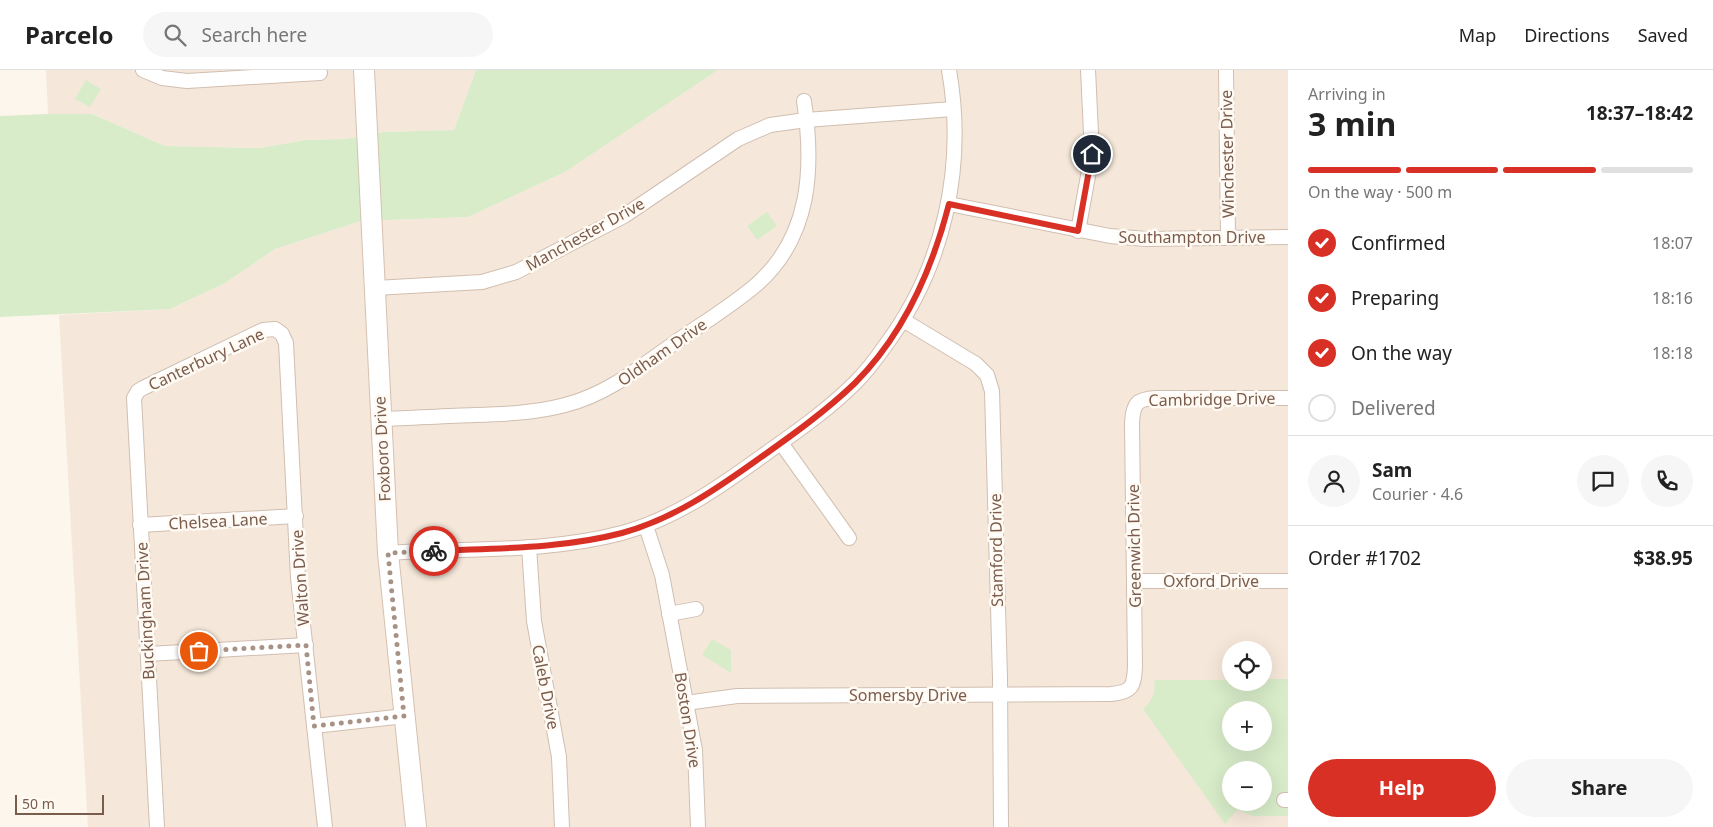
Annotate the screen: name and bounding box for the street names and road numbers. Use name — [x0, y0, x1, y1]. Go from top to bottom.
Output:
street label: Winchester Drive — [1215, 90, 1239, 218]
street label: Manchester Drive — [522, 192, 648, 276]
street label: Southampton Drive — [1119, 226, 1265, 248]
street label: Oldham Drive — [613, 313, 711, 391]
street label: Canterbury Lane — [145, 323, 267, 395]
street label: Cambridge Drive — [1148, 387, 1276, 411]
street label: Foxboro Drive — [368, 396, 396, 502]
street label: Greenwich Drive — [1122, 484, 1146, 608]
street label: Stamford Drive — [984, 493, 1008, 607]
street label: Chelsea Lane — [168, 507, 268, 535]
street label: Walton Drive — [286, 529, 314, 627]
street label: Buckingham Drive — [130, 542, 160, 680]
street label: Oxford Drive — [1163, 570, 1259, 592]
street label: Caleb Drive — [527, 643, 565, 731]
street label: Boston Drive — [670, 670, 706, 770]
street label: Somersby Drive — [849, 684, 967, 706]

